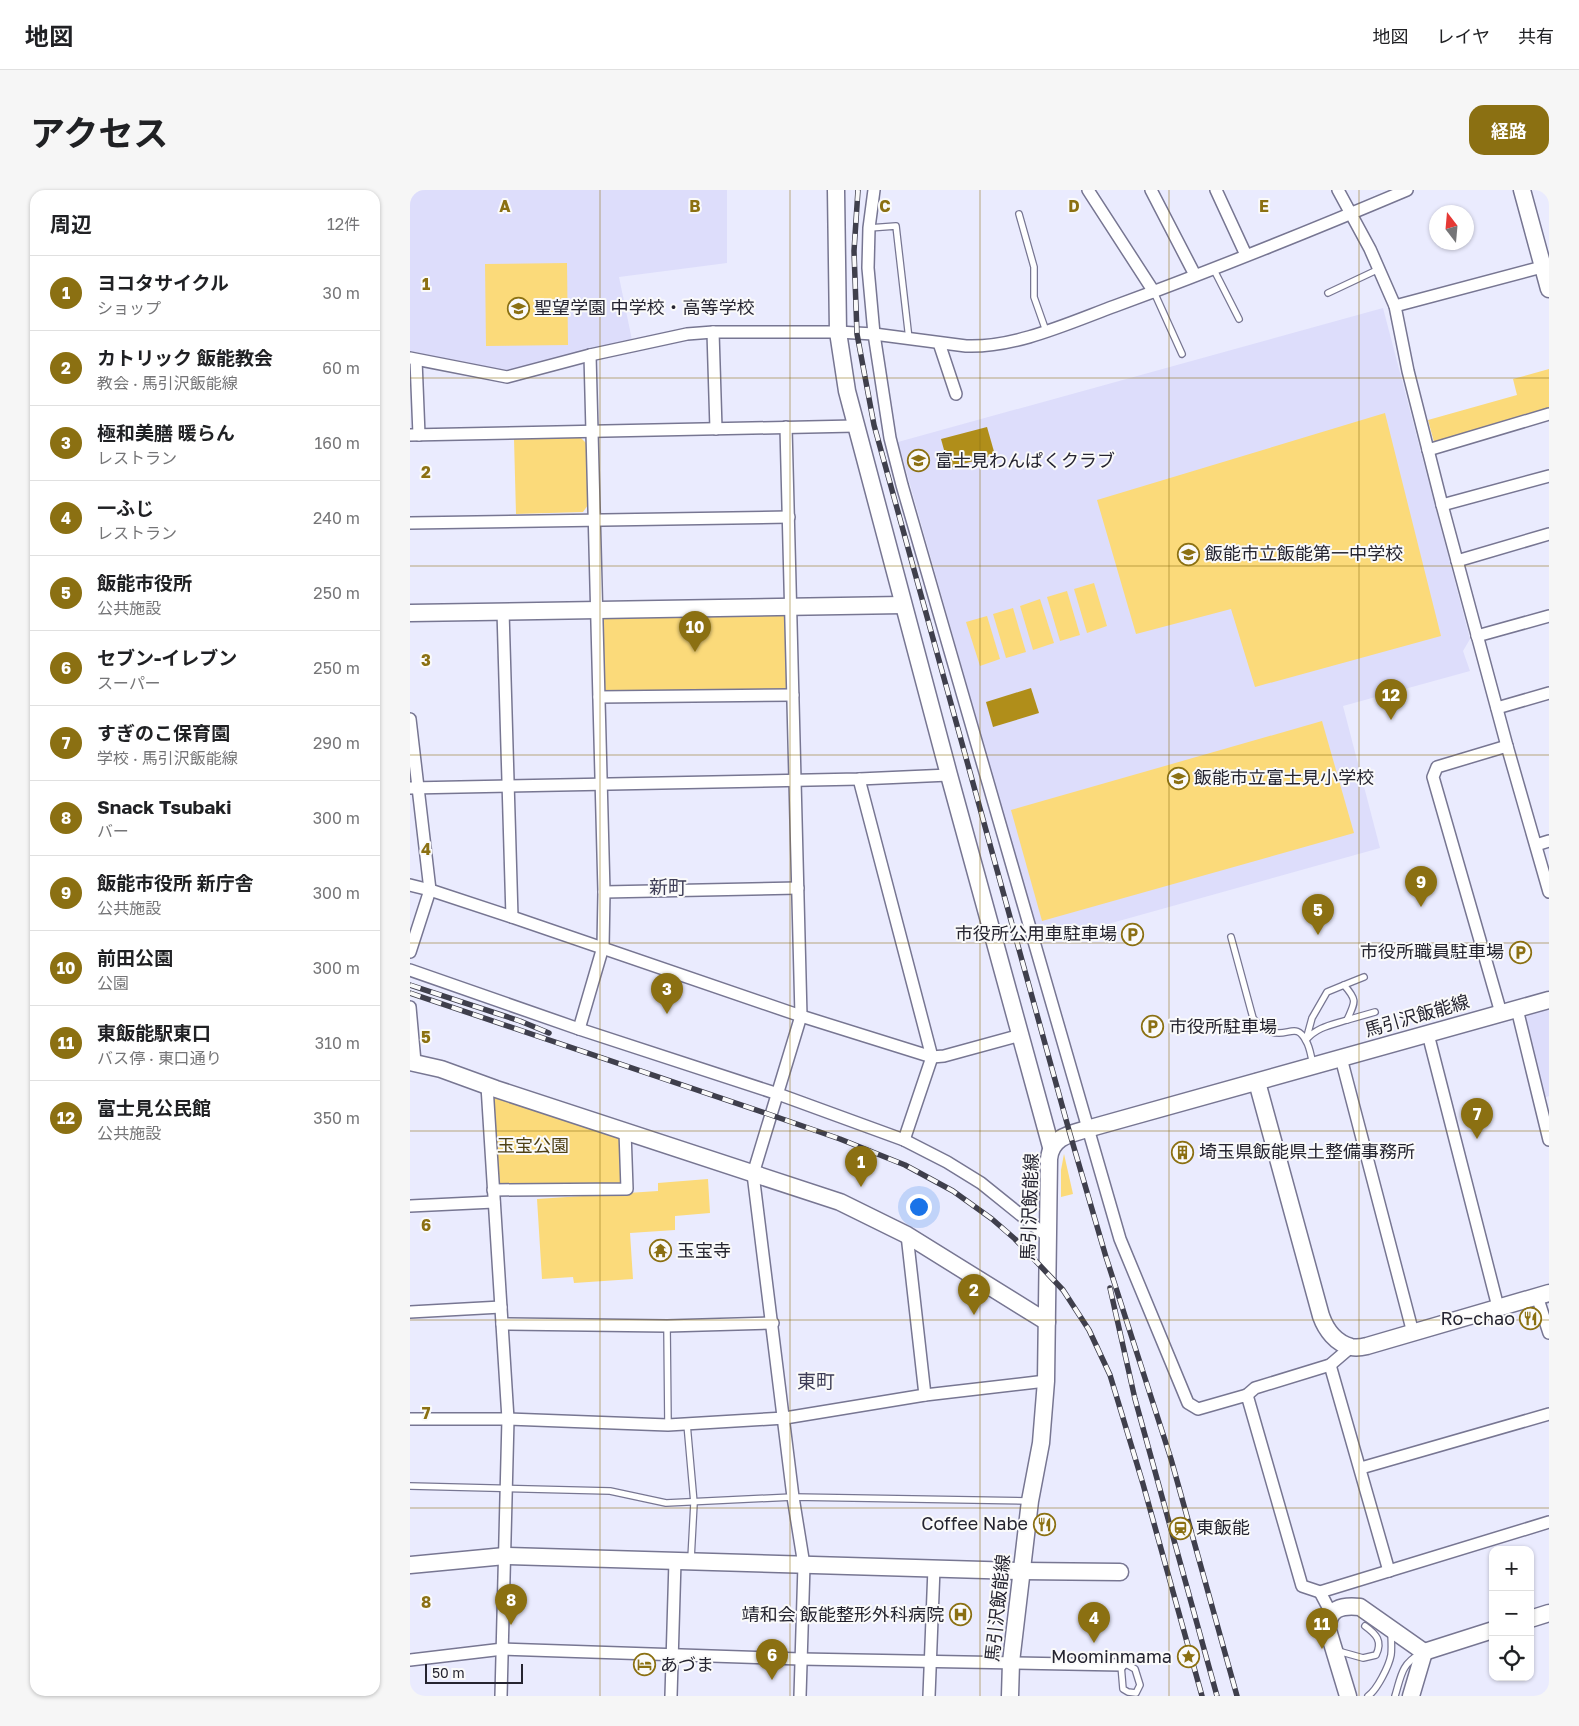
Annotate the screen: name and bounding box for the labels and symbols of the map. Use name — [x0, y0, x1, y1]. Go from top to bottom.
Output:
text: A — [499, 196, 511, 216]
text: B — [689, 196, 701, 216]
text: C — [879, 196, 891, 216]
text: D — [1068, 196, 1080, 216]
text: E — [1259, 196, 1269, 216]
north arrow — [1429, 205, 1474, 250]
text: 1 — [422, 274, 430, 294]
school or university icon: 聖望学園 中学校・高等学校 — [506, 296, 530, 320]
place label: 聖望学園 中学校・高等学校 — [534, 296, 755, 318]
school or university icon: 富士見わんぱくクラブ — [907, 449, 931, 473]
place label: 富士見わんぱくクラブ — [935, 449, 1115, 471]
text: 2 — [421, 462, 431, 482]
school or university icon: 飯能市立飯能第一中学校 — [1177, 542, 1201, 566]
place label: 飯能市立飯能第一中学校 — [1205, 542, 1403, 564]
pin: 10 — [679, 611, 711, 652]
text: 3 — [421, 650, 431, 670]
pin: 12 — [1375, 679, 1407, 720]
school or university icon: 飯能市立富士見小学校 — [1166, 766, 1190, 790]
place label: 飯能市立富士見小学校 — [1194, 766, 1374, 788]
text: 4 — [421, 839, 431, 859]
pin: 9 — [1405, 866, 1437, 907]
district label: 新町 — [649, 875, 687, 898]
pin: 5 — [1302, 894, 1334, 935]
place label: 市役所公用車駐車場 — [955, 922, 1117, 944]
parking icon: 市役所公用車駐車場 — [1121, 922, 1145, 946]
place label: 市役所職員駐車場 — [1360, 940, 1504, 962]
parking icon: 市役所職員駐車場 — [1508, 940, 1532, 964]
pin: 3 — [651, 973, 683, 1014]
street label: 馬引沢飯能線 — [1362, 990, 1472, 1040]
parking icon: 市役所駐車場 — [1141, 1015, 1165, 1039]
place label: 市役所駐車場 — [1169, 1015, 1277, 1037]
text: 5 — [421, 1027, 431, 1047]
pin: 7 — [1461, 1098, 1493, 1139]
park label: 玉宝公園 — [497, 1134, 569, 1156]
building icon: 埼玉県飯能県土整備事務所 — [1171, 1140, 1195, 1164]
place label: 埼玉県飯能県土整備事務所 — [1199, 1140, 1415, 1162]
pin: 1 — [845, 1146, 877, 1187]
street label: 馬引沢飯能線 — [1016, 1153, 1042, 1261]
your location — [906, 1194, 932, 1220]
text: 6 — [421, 1215, 431, 1235]
temple icon: 玉宝寺 — [649, 1239, 673, 1263]
place label: 玉宝寺 — [677, 1239, 731, 1261]
pin: 2 — [958, 1274, 990, 1315]
place label: Ro−chao — [1440, 1307, 1515, 1329]
restaurant icon: Ro−chao — [1519, 1307, 1543, 1331]
district label: 東町 — [797, 1369, 835, 1392]
text: 7 — [422, 1403, 431, 1423]
place label: Coffee Nabe — [921, 1512, 1028, 1534]
restaurant icon: Coffee Nabe — [1032, 1512, 1056, 1536]
station icon: 東飯能 — [1168, 1516, 1192, 1540]
place label: 東飯能 — [1196, 1516, 1250, 1538]
street label: 馬引沢飯能線 — [980, 1553, 1014, 1663]
pin: 8 — [495, 1584, 527, 1625]
text: 8 — [421, 1592, 431, 1612]
pin: 4 — [1078, 1602, 1110, 1643]
place label: 靖和会 飯能整形外科病院 — [742, 1603, 944, 1625]
hospital icon: 靖和会 飯能整形外科病院 — [948, 1603, 972, 1627]
pin: 11 — [1306, 1608, 1338, 1649]
pin: 6 — [756, 1639, 788, 1680]
place label: Moominmama — [1051, 1645, 1172, 1667]
place icon: Moominmama — [1176, 1645, 1200, 1669]
hotel icon: あづま — [632, 1653, 656, 1677]
place label: あづま — [660, 1653, 714, 1675]
scale bar — [425, 1661, 522, 1684]

